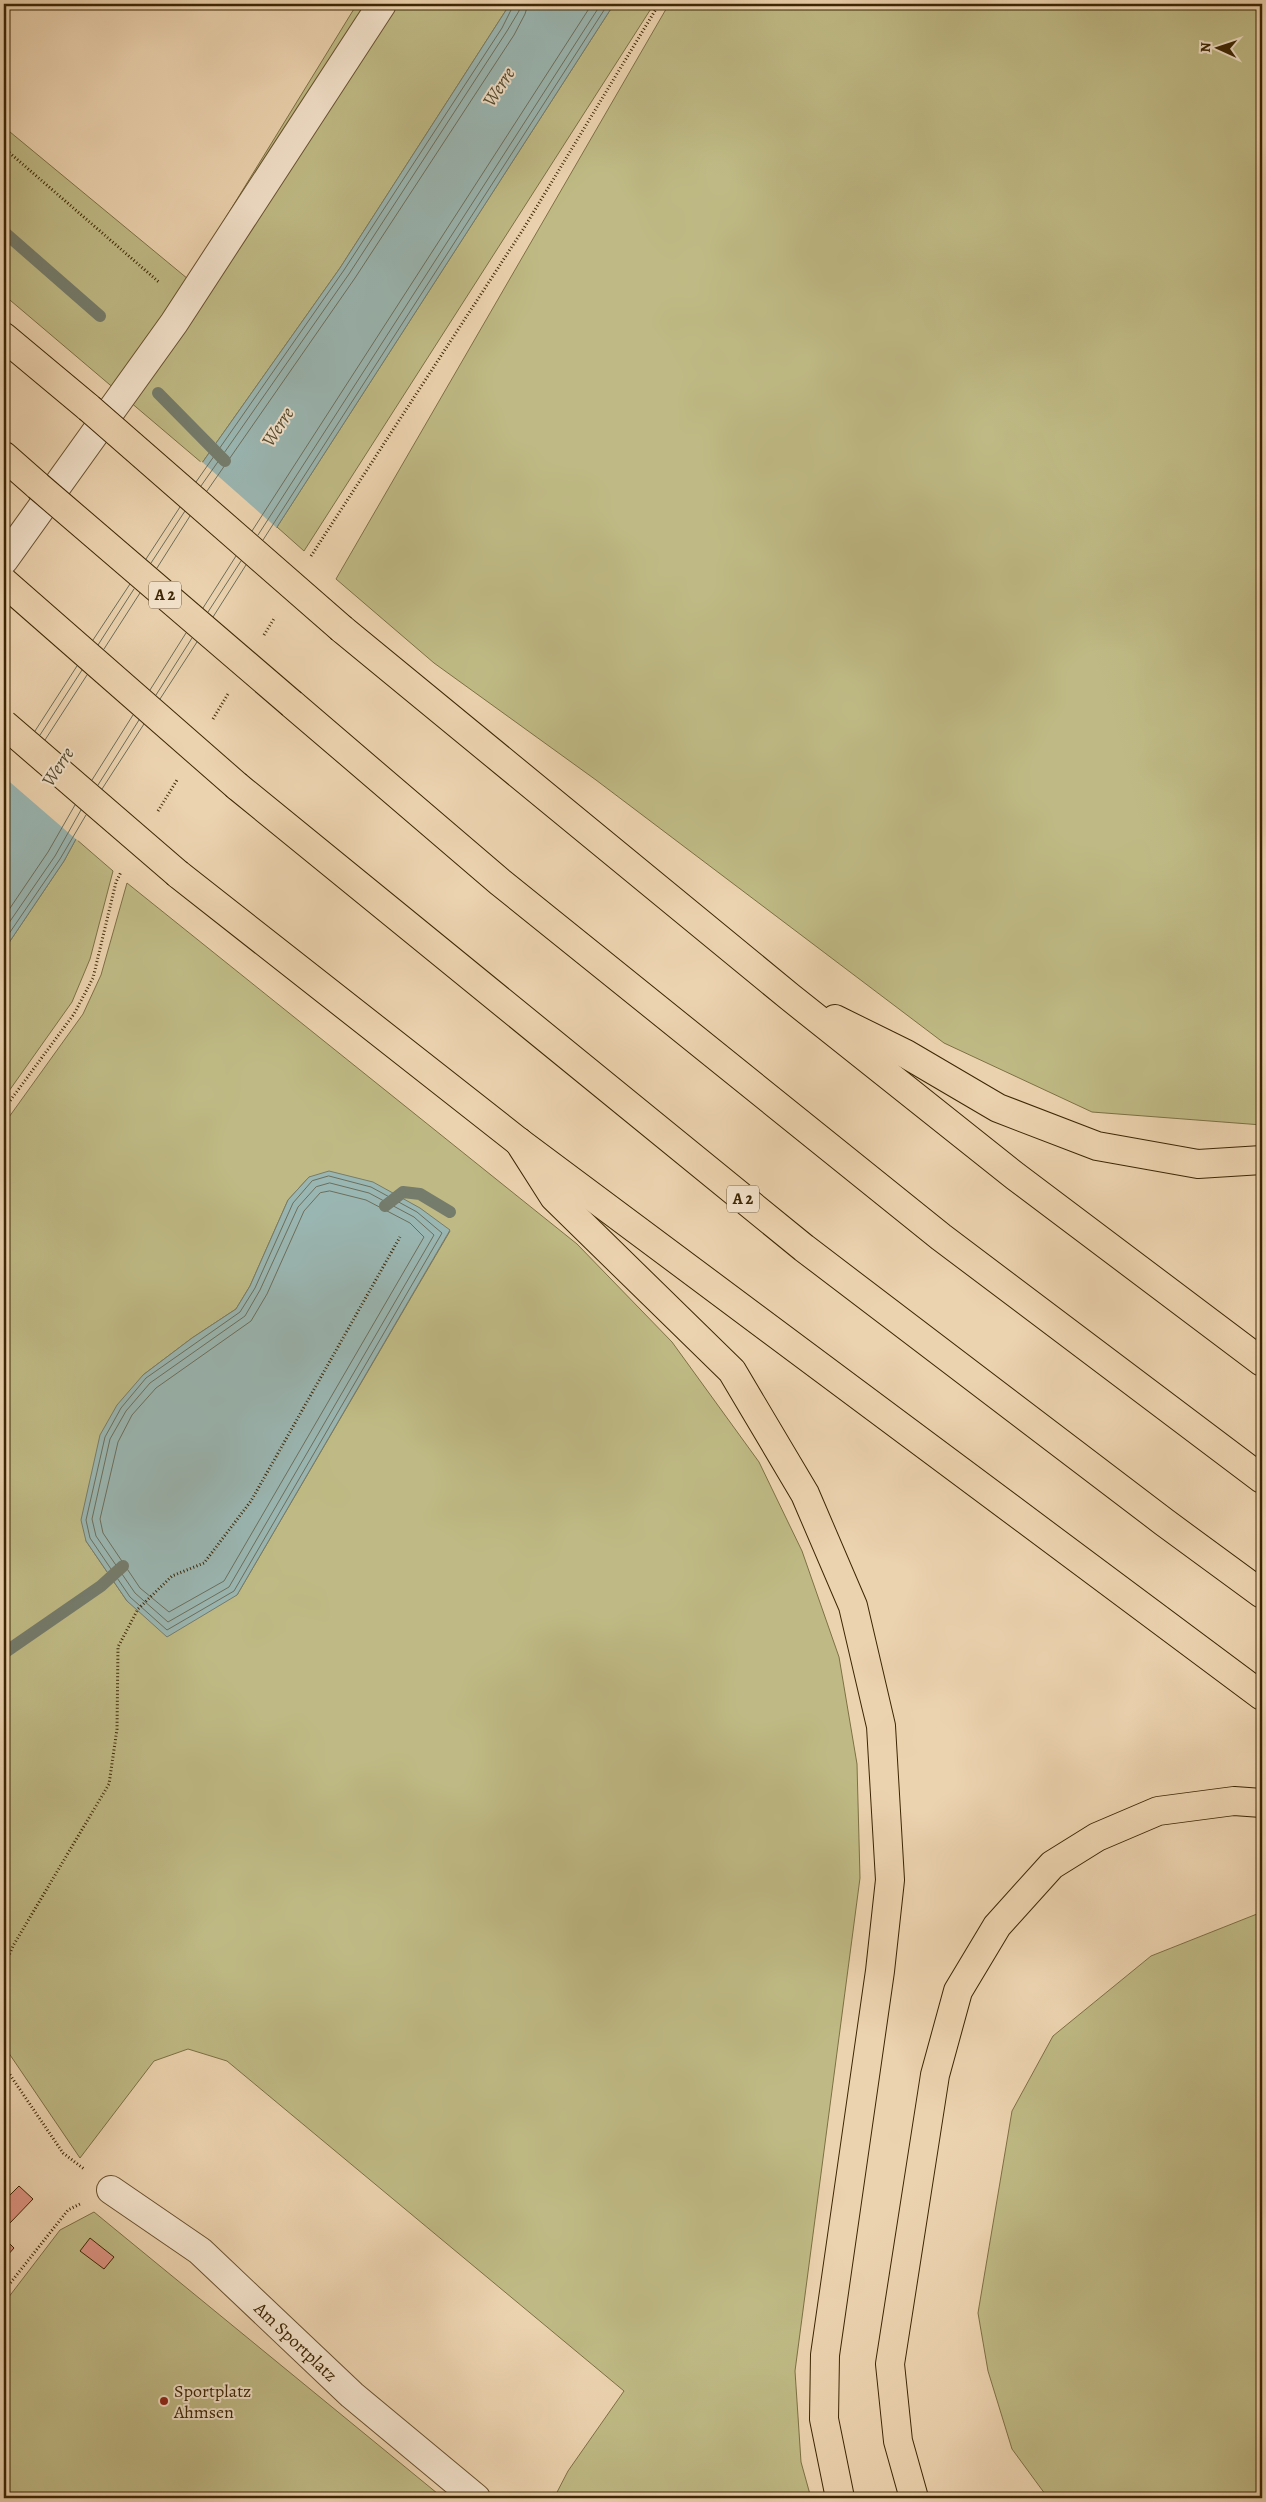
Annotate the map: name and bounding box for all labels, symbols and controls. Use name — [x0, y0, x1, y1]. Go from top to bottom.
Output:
north arrow — [1194, 22, 1244, 72]
text: N — [1196, 42, 1215, 53]
water label: Werre — [477, 62, 521, 112]
water label: Werre — [256, 402, 300, 452]
road number: A 2 — [149, 582, 181, 608]
water label: Werre — [36, 742, 80, 792]
road number: A 2 — [727, 1186, 759, 1212]
street label: Am Sportplatz — [248, 2296, 343, 2387]
place label: Sportplatz Ahmsen — [173, 2379, 251, 2424]
marker: Sportplatz Ahmsen — [158, 2395, 170, 2407]

